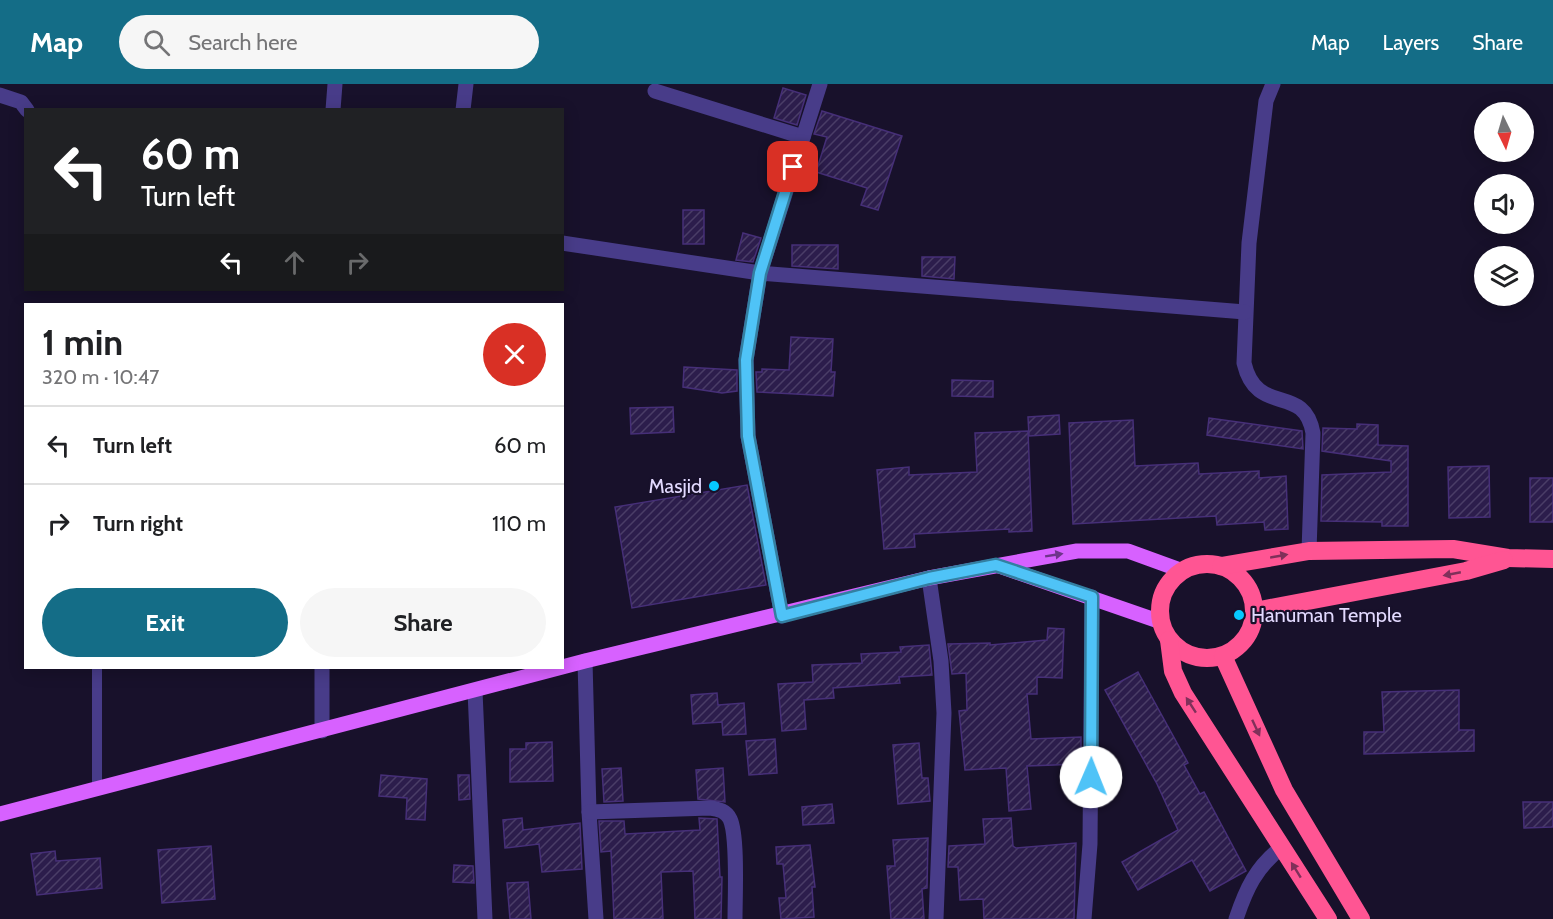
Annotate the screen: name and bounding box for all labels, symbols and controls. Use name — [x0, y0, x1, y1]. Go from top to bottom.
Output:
search box — [119, 15, 539, 69]
text: Map — [30, 25, 83, 59]
icon: search — [140, 26, 173, 59]
text: Search here — [188, 29, 297, 56]
text: Map — [1311, 30, 1350, 55]
text: Layers — [1383, 30, 1439, 55]
text: Share — [1472, 30, 1523, 55]
north arrow — [1474, 102, 1534, 162]
map controls — [1474, 102, 1534, 306]
text: 60 m — [141, 128, 240, 180]
icon: left — [42, 132, 120, 210]
pin — [767, 141, 818, 192]
icon: arrive — [776, 150, 809, 183]
button: sound — [1474, 174, 1534, 234]
text: Turn left — [141, 180, 235, 213]
icon: left — [215, 246, 248, 279]
icon: ahead — [278, 246, 311, 279]
icon: right — [341, 246, 374, 279]
button: layers — [1474, 246, 1534, 306]
text: 1 min — [42, 320, 123, 364]
button: close — [483, 323, 546, 386]
text: 320 m · 10:47 — [42, 365, 159, 389]
icon: left — [42, 429, 75, 462]
text: Turn left — [93, 432, 172, 459]
text: 60 m — [494, 432, 546, 459]
place label: Masjid — [648, 474, 702, 498]
marker: Masjid — [707, 479, 721, 493]
icon: right — [42, 507, 75, 540]
text: Turn right — [93, 510, 183, 537]
text: 110 m — [492, 510, 546, 537]
one-way arrow — [1045, 551, 1064, 560]
one-way arrow — [1270, 551, 1289, 560]
one-way arrow — [1442, 570, 1461, 579]
button: Exit — [42, 588, 288, 657]
button: Share — [300, 588, 546, 657]
place label: Hanuman Temple — [1251, 603, 1402, 627]
marker: Hanuman Temple — [1232, 608, 1246, 622]
one-way arrow — [1185, 698, 1197, 714]
one-way arrow — [1251, 720, 1261, 738]
position arrow — [1059, 745, 1123, 809]
one-way arrow — [1290, 862, 1301, 878]

